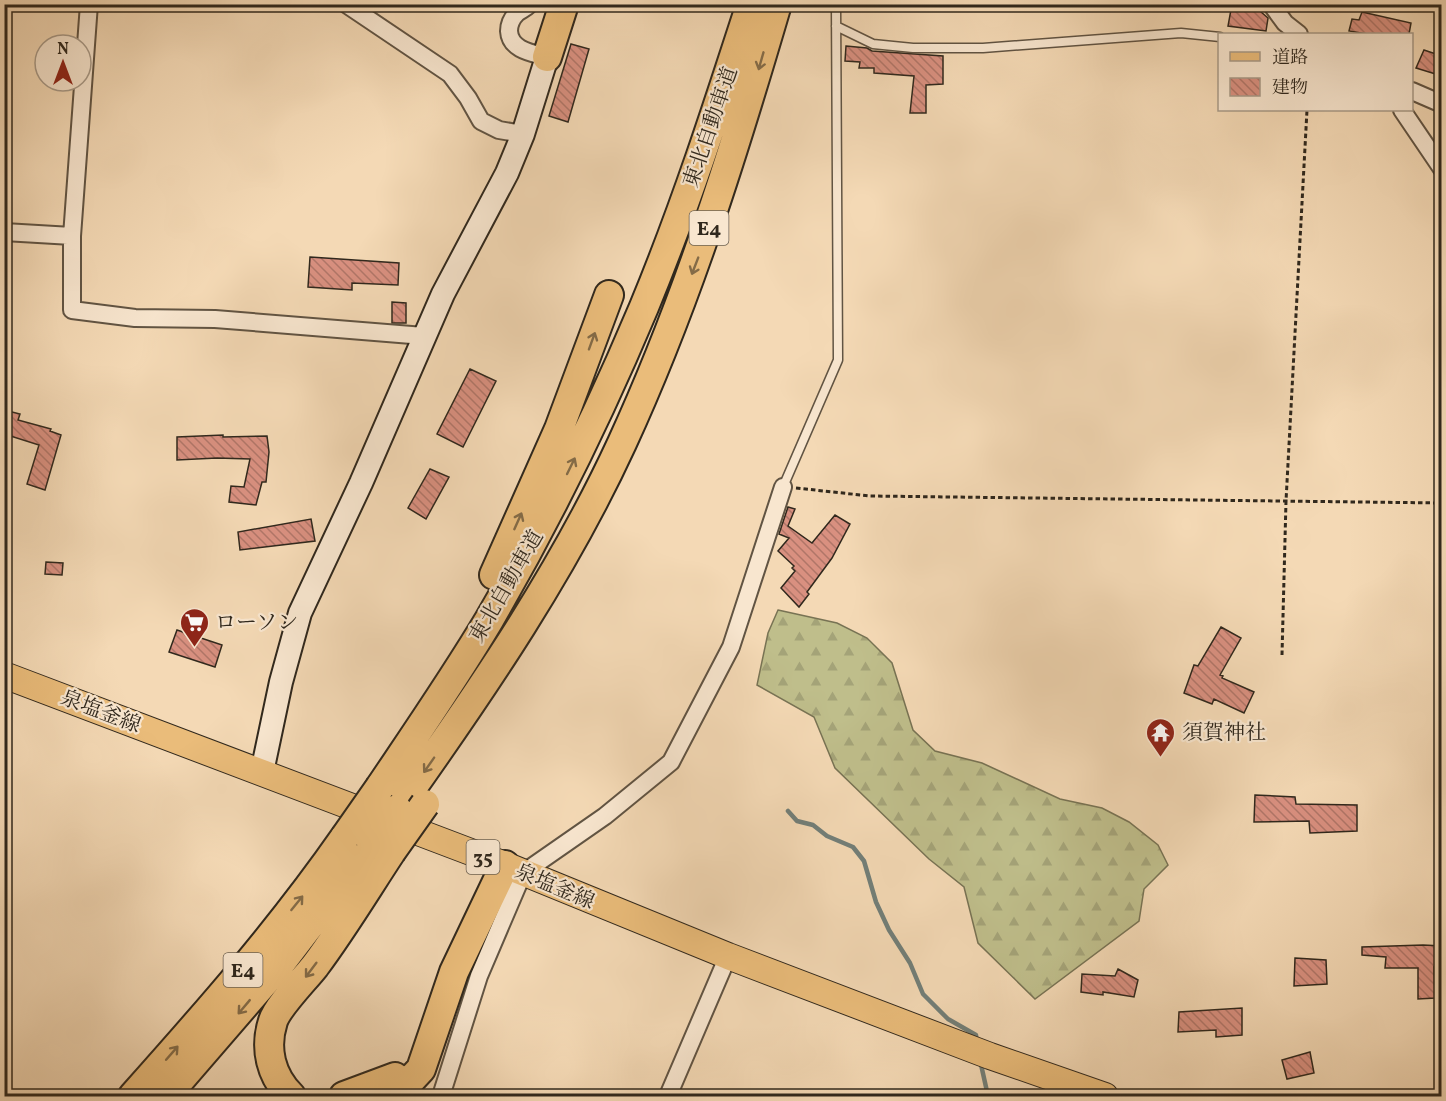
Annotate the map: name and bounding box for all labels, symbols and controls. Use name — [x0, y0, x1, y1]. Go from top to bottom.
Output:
north arrow — [33, 33, 93, 93]
legend — [1218, 33, 1413, 111]
text: N — [57, 39, 69, 61]
text: 道路 — [1272, 46, 1308, 71]
one-way arrow — [755, 51, 766, 70]
street label: 東北自動車道 — [677, 63, 746, 192]
text: 建物 — [1272, 76, 1308, 101]
road number: E4 — [690, 211, 728, 245]
one-way arrow — [688, 256, 699, 275]
one-way arrow — [588, 332, 599, 351]
one-way arrow — [565, 457, 577, 475]
one-way arrow — [514, 512, 525, 530]
street label: 東北自動車道 — [463, 525, 551, 649]
supermarket icon: ローソン — [178, 606, 210, 648]
place label: ローソン — [215, 609, 298, 638]
street label: 泉塩釜線 — [56, 684, 145, 741]
temple icon: 須賀神社 — [1145, 716, 1177, 758]
place label: 須賀神社 — [1182, 719, 1266, 748]
one-way arrow — [423, 756, 435, 772]
road number: 35 — [466, 840, 500, 874]
street label: 泉塩釜線 — [510, 858, 599, 917]
one-way arrow — [290, 895, 303, 911]
road number: E4 — [224, 953, 262, 987]
one-way arrow — [305, 962, 318, 978]
one-way arrow — [238, 998, 251, 1014]
one-way arrow — [165, 1045, 179, 1060]

